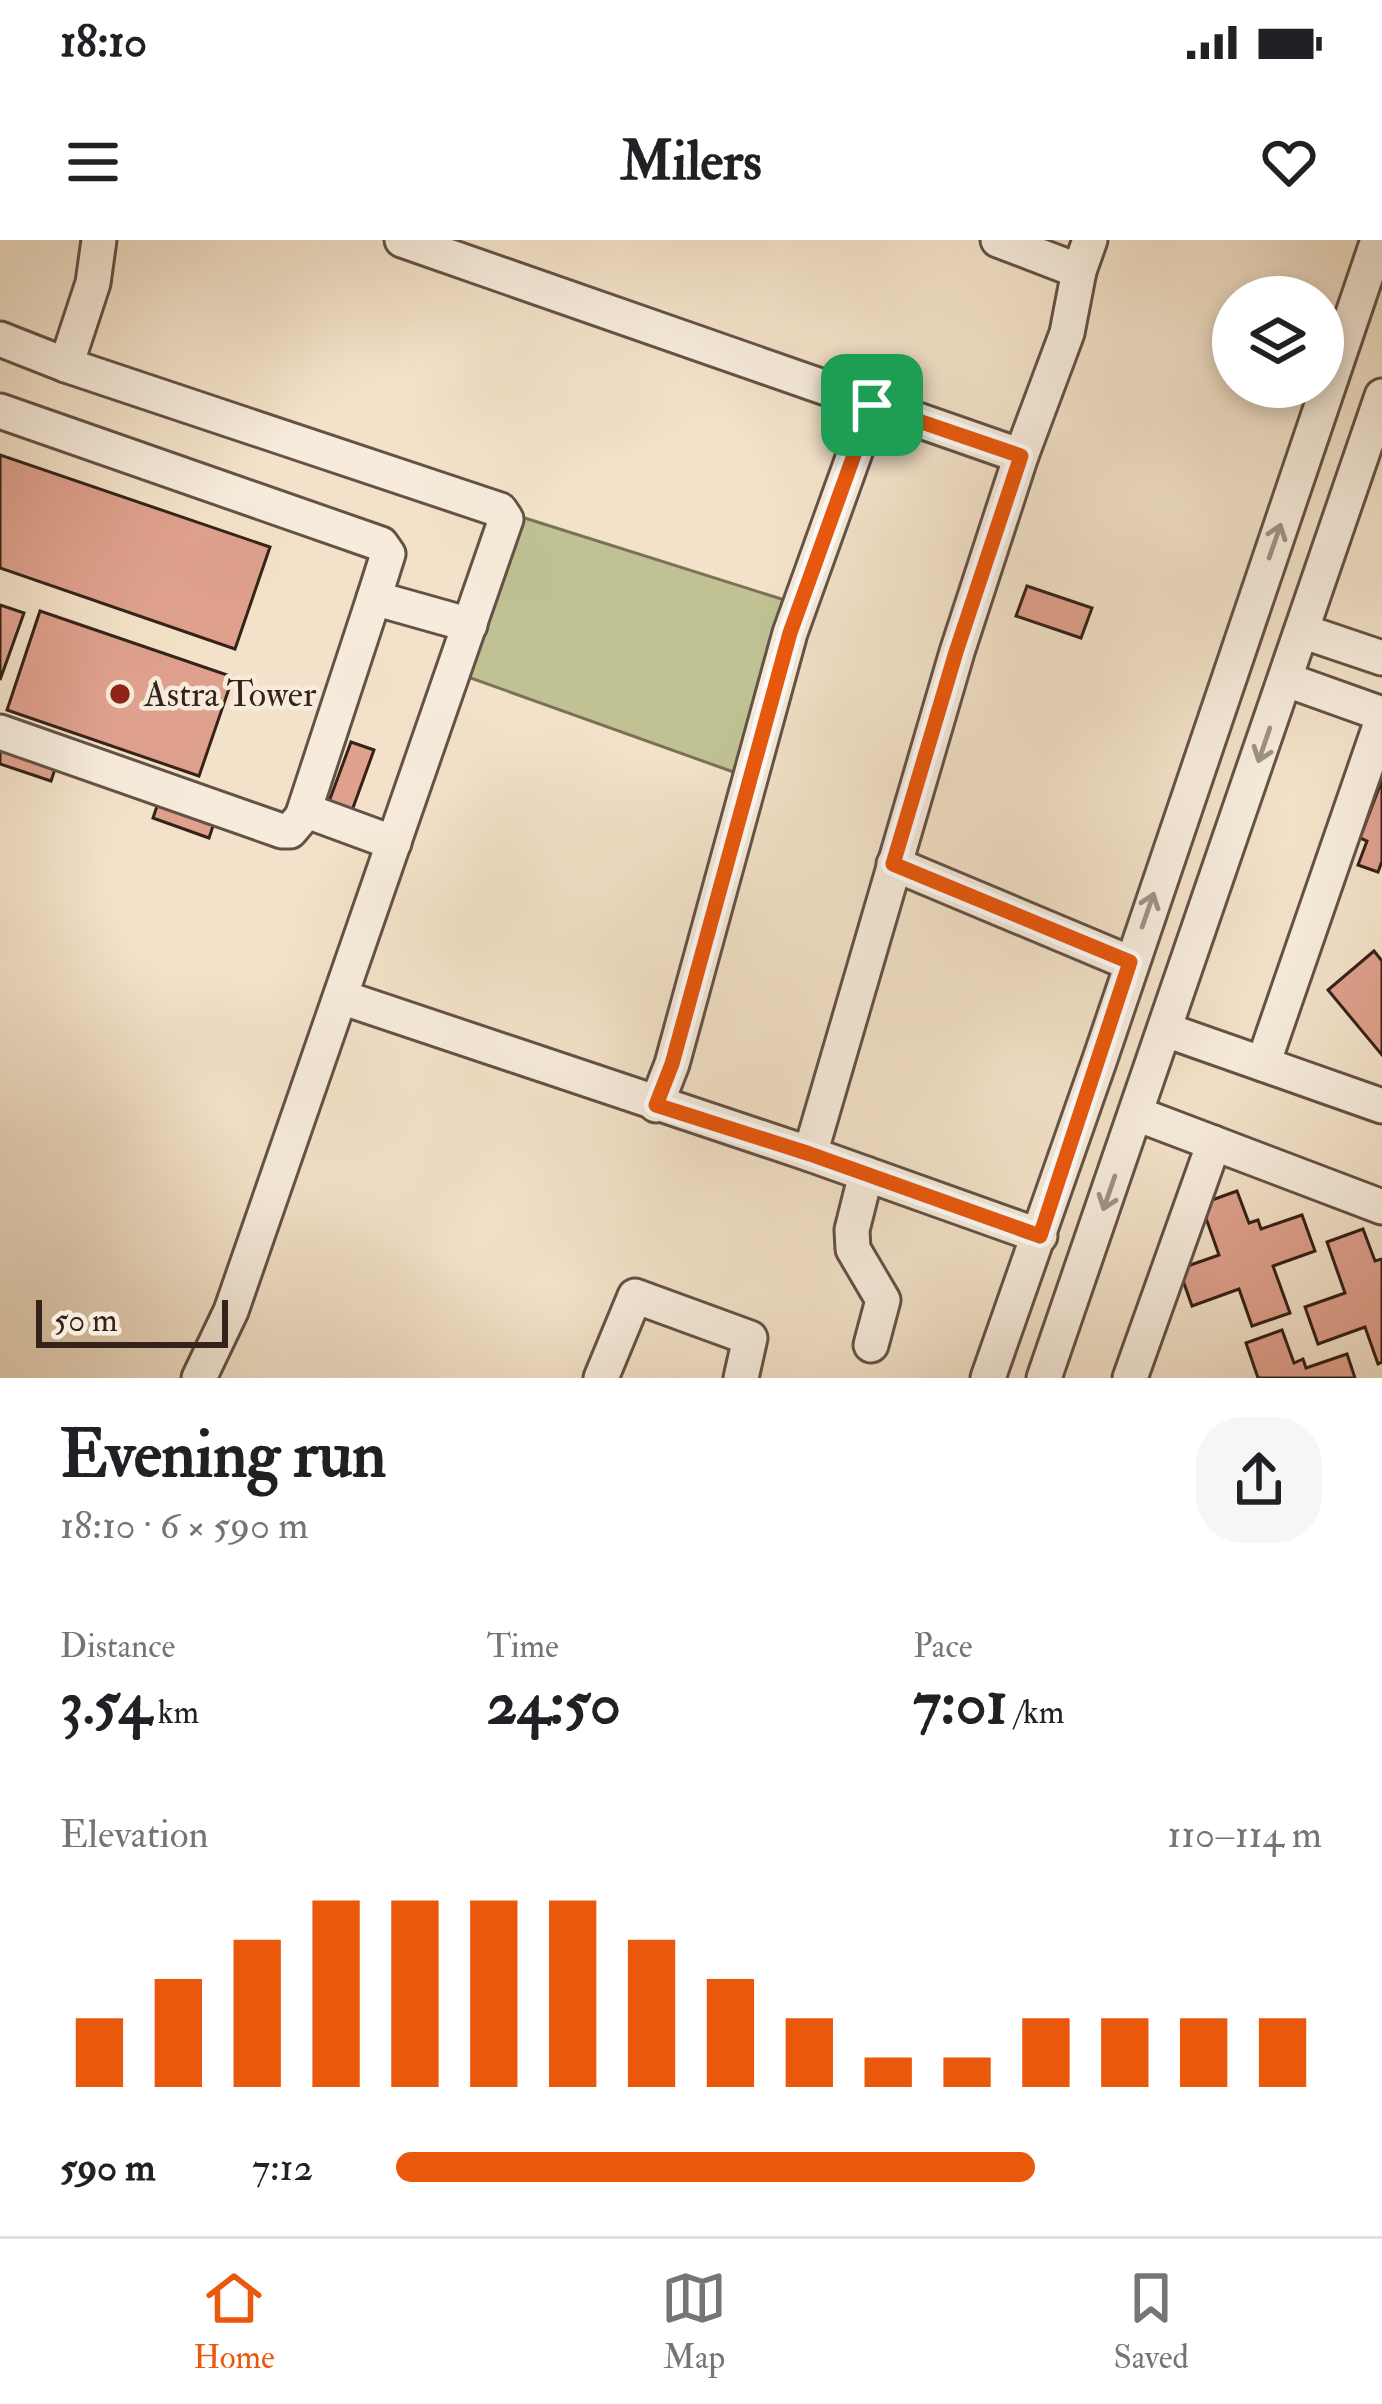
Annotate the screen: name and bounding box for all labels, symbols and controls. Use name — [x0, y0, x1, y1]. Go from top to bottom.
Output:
text: 18:10 — [60, 14, 147, 70]
text: Milers — [620, 128, 762, 196]
icon: menu — [60, 129, 126, 195]
icon: heart — [1256, 129, 1322, 195]
map controls — [1212, 276, 1344, 408]
button: layers — [1212, 276, 1344, 408]
pin — [821, 354, 923, 456]
icon: arrive — [839, 372, 905, 438]
one-way arrow — [1266, 523, 1287, 560]
place label: Astra Tower — [143, 672, 317, 717]
marker: Astra Tower — [107, 681, 133, 707]
one-way arrow — [1252, 726, 1273, 763]
one-way arrow — [1139, 892, 1160, 929]
one-way arrow — [1097, 1174, 1118, 1211]
scale bar — [36, 1294, 228, 1347]
text: 50 m — [54, 1300, 118, 1341]
text: Evening run — [60, 1414, 386, 1497]
button: share — [1196, 1417, 1322, 1543]
text: 18:10 · 6 × 590 m — [60, 1501, 308, 1550]
text: Distance — [60, 1626, 175, 1667]
text: Time — [487, 1626, 559, 1667]
text: Pace — [913, 1626, 973, 1667]
text: 3.54 — [60, 1667, 151, 1742]
text: 24:50 — [487, 1667, 621, 1742]
text: 7:01 — [913, 1667, 1008, 1742]
text: km — [151, 1692, 199, 1733]
text: /km — [1008, 1692, 1064, 1733]
text: Elevation — [60, 1810, 209, 1859]
text: 110–114 m — [1167, 1810, 1322, 1859]
text: 590 m — [60, 2143, 156, 2192]
text: 7:12 — [252, 2143, 313, 2192]
tab: Home — [193, 2265, 275, 2378]
tab: Map — [661, 2265, 727, 2378]
tab: Saved — [1113, 2265, 1189, 2378]

